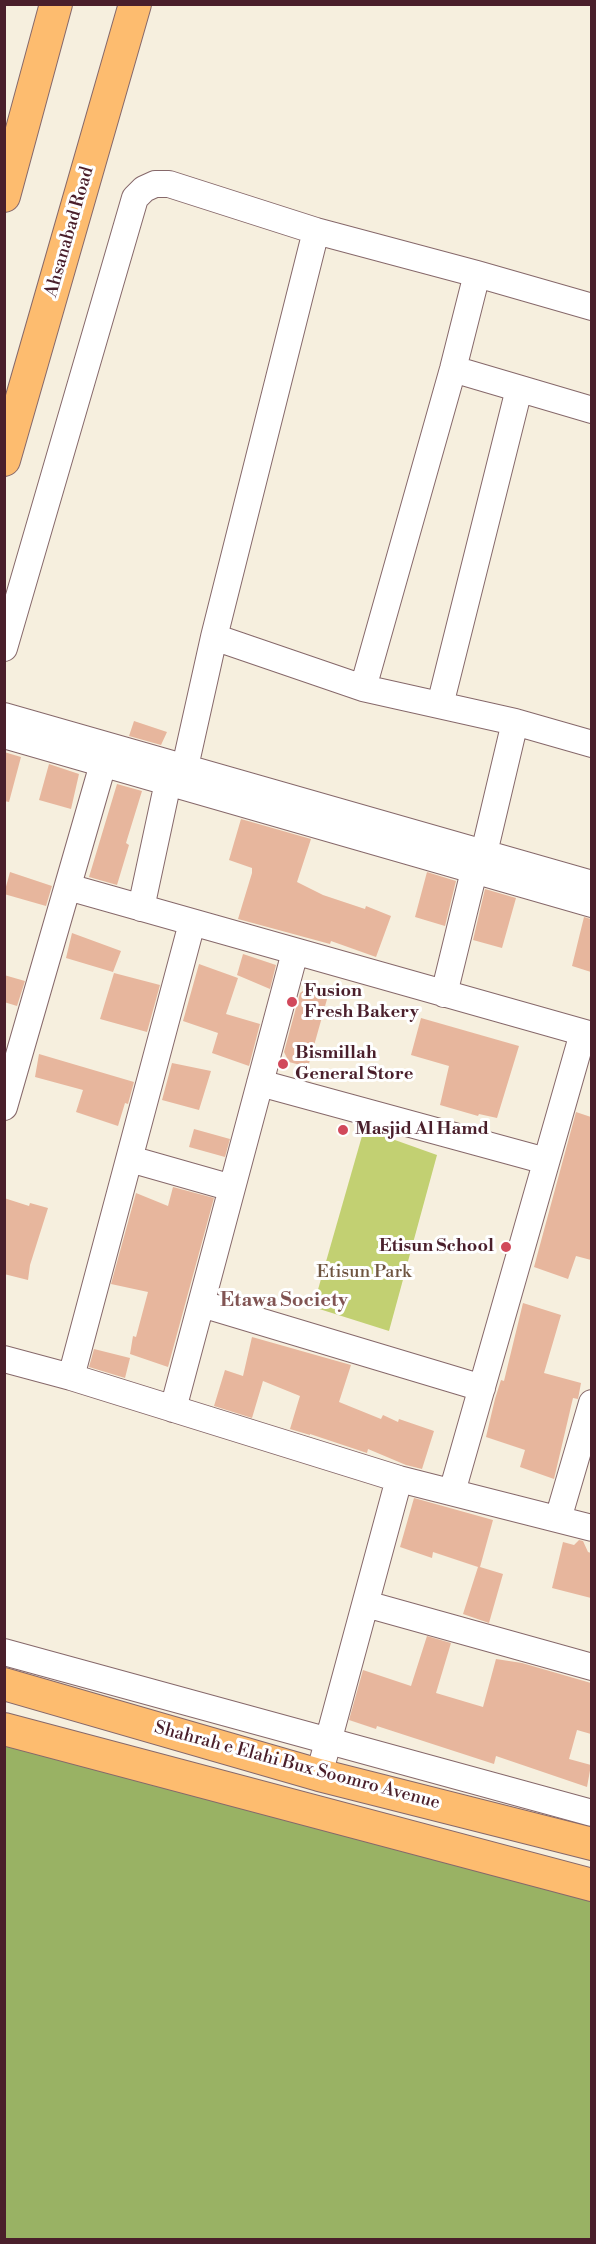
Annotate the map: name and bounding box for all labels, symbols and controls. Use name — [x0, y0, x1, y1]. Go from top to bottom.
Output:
street label: Ahsanabad Road — [41, 164, 99, 300]
place label: Fusion Fresh Bakery — [304, 981, 419, 1024]
marker: Fusion Fresh Bakery — [285, 995, 299, 1009]
place label: Bismillah General Store — [295, 1043, 413, 1086]
marker: Bismillah General Store — [276, 1057, 290, 1071]
place label: Masjid Al Hamd — [355, 1119, 489, 1141]
marker: Masjid Al Hamd — [336, 1123, 350, 1137]
place label: Etisun School — [379, 1236, 494, 1258]
marker: Etisun School — [499, 1240, 513, 1254]
park label: Etisun Park — [317, 1262, 411, 1284]
district label: Etawa Society — [220, 1289, 348, 1313]
street label: Shahrah e Elahi Bux Soomro Avenue — [152, 1717, 442, 1815]

